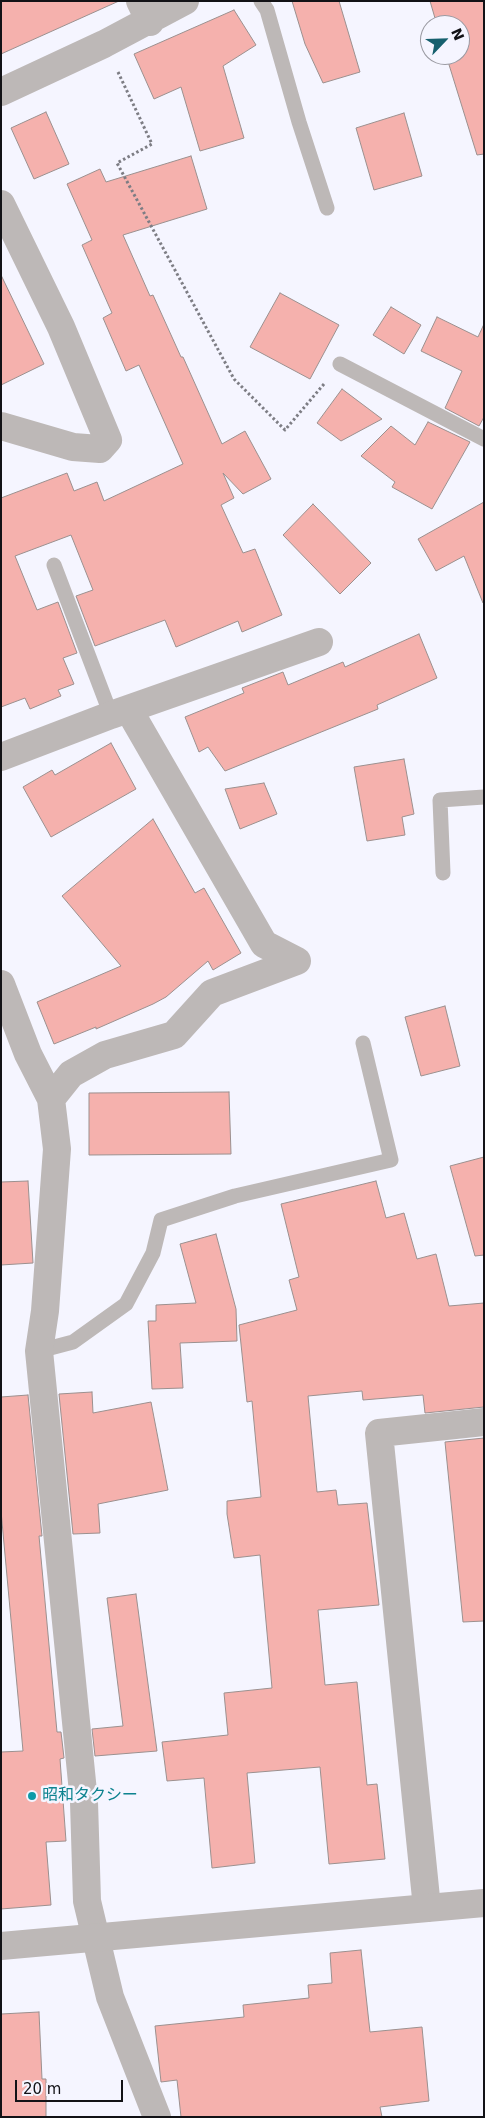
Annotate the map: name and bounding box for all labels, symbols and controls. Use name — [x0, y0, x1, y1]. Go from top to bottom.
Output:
north arrow — [420, 15, 470, 65]
text: N — [448, 26, 467, 43]
place label: 昭和タクシー — [42, 1786, 138, 1806]
marker: 昭和タクシー — [26, 1790, 38, 1802]
scale bar — [18, 2070, 125, 2102]
text: 20 m — [23, 2080, 61, 2098]

